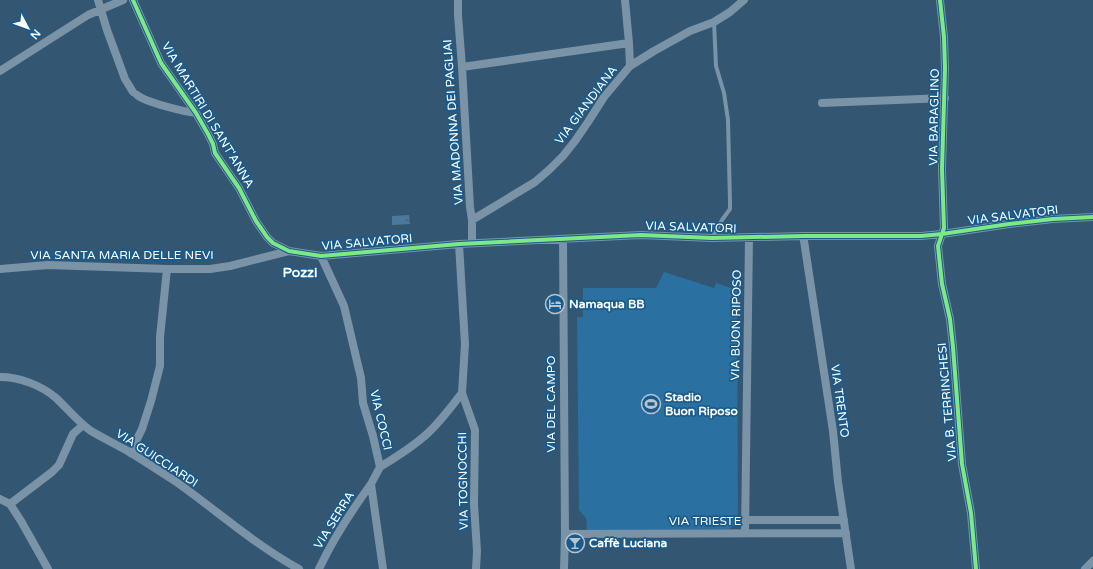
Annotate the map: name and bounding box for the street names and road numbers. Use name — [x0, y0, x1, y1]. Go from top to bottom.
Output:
street label: VIA MADONNA DEI PAGLIAI — [440, 39, 466, 205]
street label: VIA MARTIRI DI SANT'ANNA — [159, 40, 257, 190]
street label: VIA GIANDIANA — [552, 63, 620, 147]
street label: VIA BARAGLINO — [926, 68, 942, 166]
street label: VIA SALVATORI — [967, 202, 1059, 228]
street label: VIA SALVATORI — [645, 218, 737, 236]
street label: VIA SALVATORI — [321, 231, 413, 253]
street label: VIA SANTA MARIA DELLE NEVI — [30, 248, 214, 262]
street label: VIA BUON RIPOSO — [728, 269, 744, 380]
street label: VIA B. TERRINCHESI — [935, 342, 959, 462]
street label: VIA DEL CAMPO — [544, 355, 558, 453]
street label: VIA TRENTO — [828, 364, 852, 439]
street label: VIA COCCI — [367, 388, 395, 452]
street label: VIA GUICCIARDI — [113, 426, 201, 490]
street label: VIA TOGNOCCHI — [455, 432, 471, 530]
street label: VIA SERRA — [311, 489, 357, 551]
street label: VIA TRIESTE — [669, 514, 742, 528]

